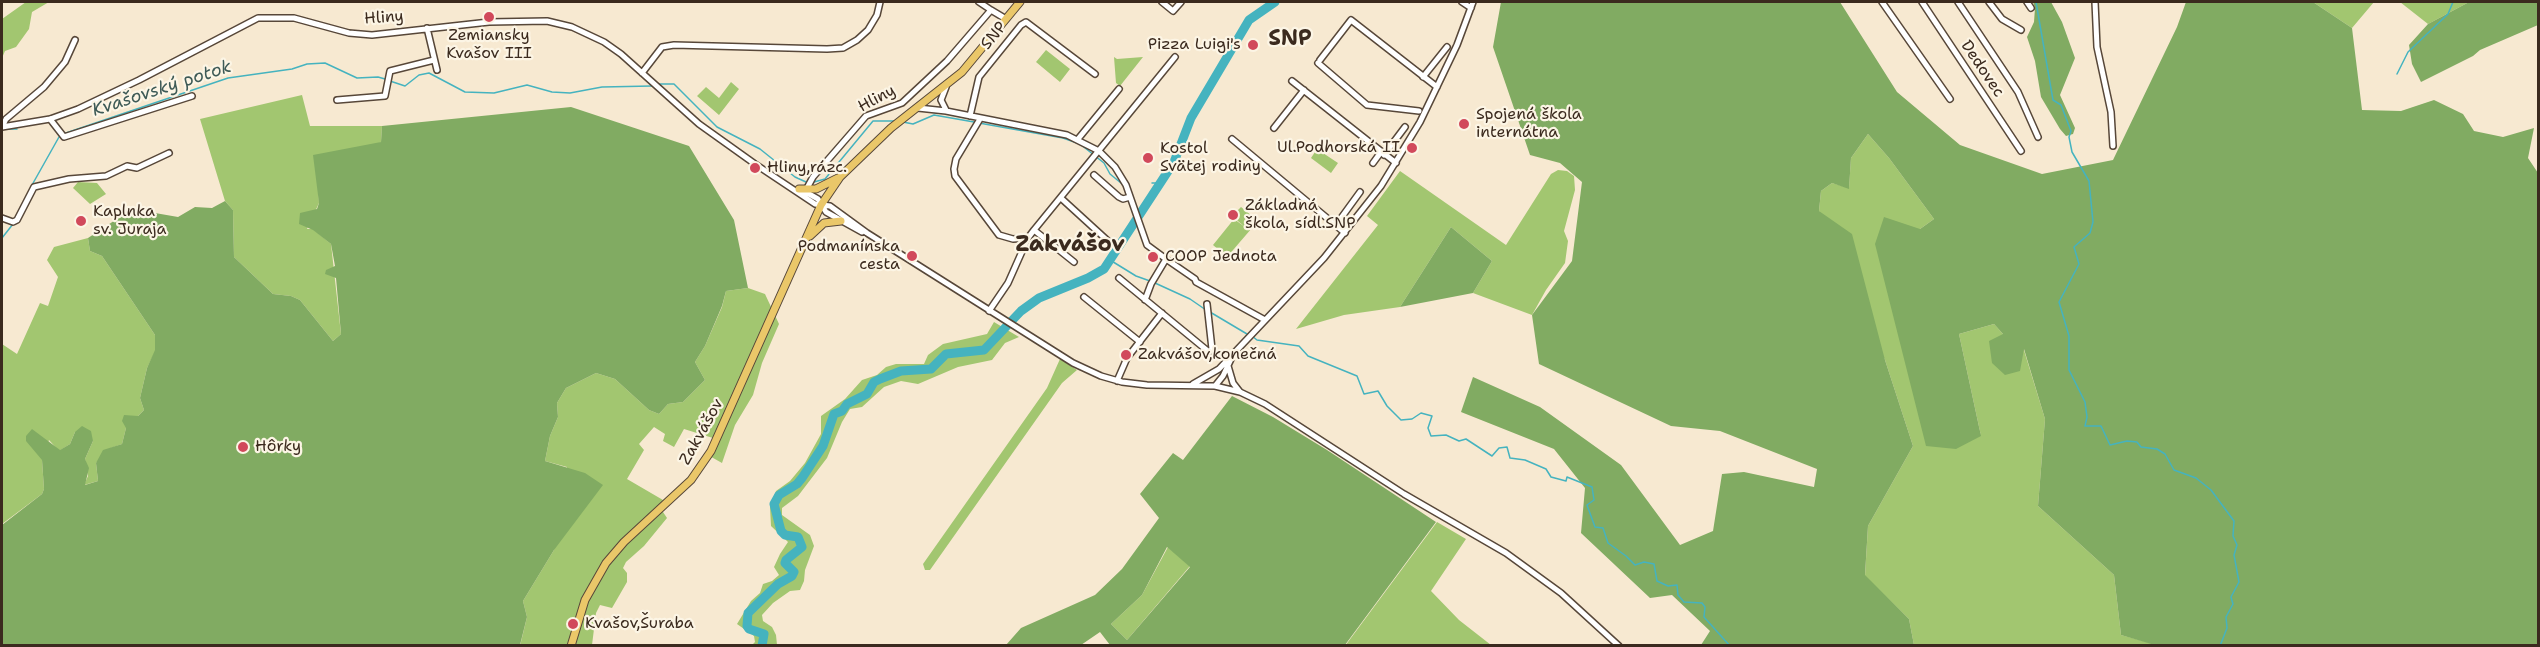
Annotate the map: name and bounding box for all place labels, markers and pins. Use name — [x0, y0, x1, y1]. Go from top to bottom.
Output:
marker: Zemiansky Kvašov III — [482, 10, 496, 24]
place label: Zemiansky Kvašov III — [446, 26, 532, 64]
place label: Pizza Luigi's — [1148, 35, 1241, 55]
marker: Pizza Luigi's — [1246, 38, 1260, 52]
place label: Spojená škola internátna — [1476, 105, 1582, 143]
marker: Spojená škola internátna — [1457, 117, 1471, 131]
place label: Ul.Podhorská II — [1277, 138, 1400, 158]
place label: Kostol Svätej rodiny — [1160, 139, 1261, 177]
marker: Ul.Podhorská II — [1405, 141, 1419, 155]
marker: Kostol Svätej rodiny — [1141, 151, 1155, 165]
place label: Hliny,rázc. — [767, 158, 847, 178]
marker: Hliny,rázc. — [748, 161, 762, 175]
place label: Základná škola, sídl.SNP — [1245, 196, 1356, 234]
place label: Kaplnka sv. Juraja — [93, 202, 166, 240]
marker: Základná škola, sídl.SNP — [1226, 208, 1240, 222]
marker: Kaplnka sv. Juraja — [74, 214, 88, 228]
place label: Podmanínska cesta — [798, 237, 900, 275]
place label: COOP Jednota — [1165, 247, 1277, 267]
marker: Podmanínska cesta — [905, 249, 919, 263]
marker: COOP Jednota — [1146, 250, 1160, 264]
place label: Zakvášov,konečná — [1138, 345, 1276, 365]
marker: Zakvášov,konečná — [1119, 348, 1133, 362]
place label: Hôrky — [255, 437, 301, 457]
marker: Hôrky — [236, 440, 250, 454]
place label: Kvašov,Šuraba — [585, 614, 694, 634]
marker: Kvašov,Šuraba — [566, 617, 580, 631]

